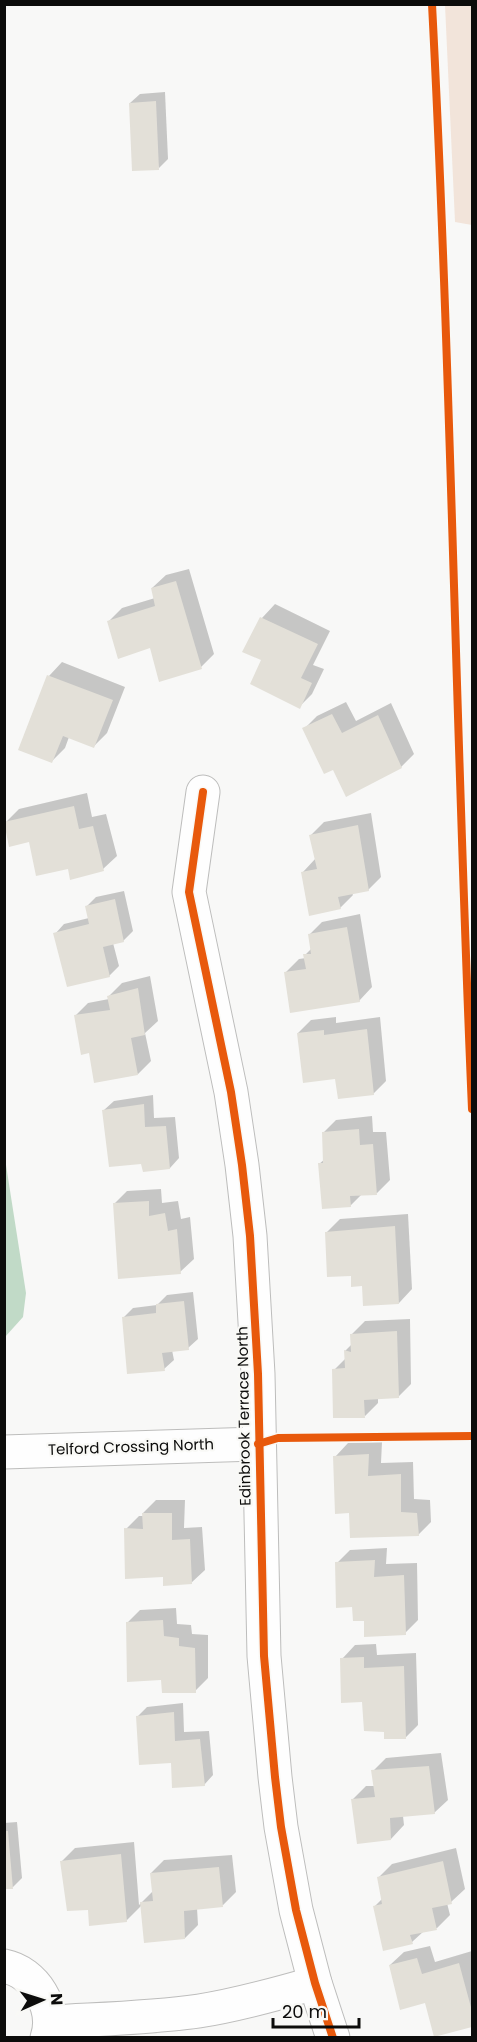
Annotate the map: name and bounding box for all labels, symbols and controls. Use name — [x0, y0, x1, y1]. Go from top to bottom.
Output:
street label: Edinbrook Terrace North — [231, 1326, 256, 1506]
street label: Telford Crossing North — [48, 1433, 214, 1460]
north arrow — [12, 1970, 72, 2030]
scale bar — [273, 1991, 358, 2029]
text: N — [45, 1993, 68, 2006]
text: 20 m — [282, 1999, 327, 2024]

